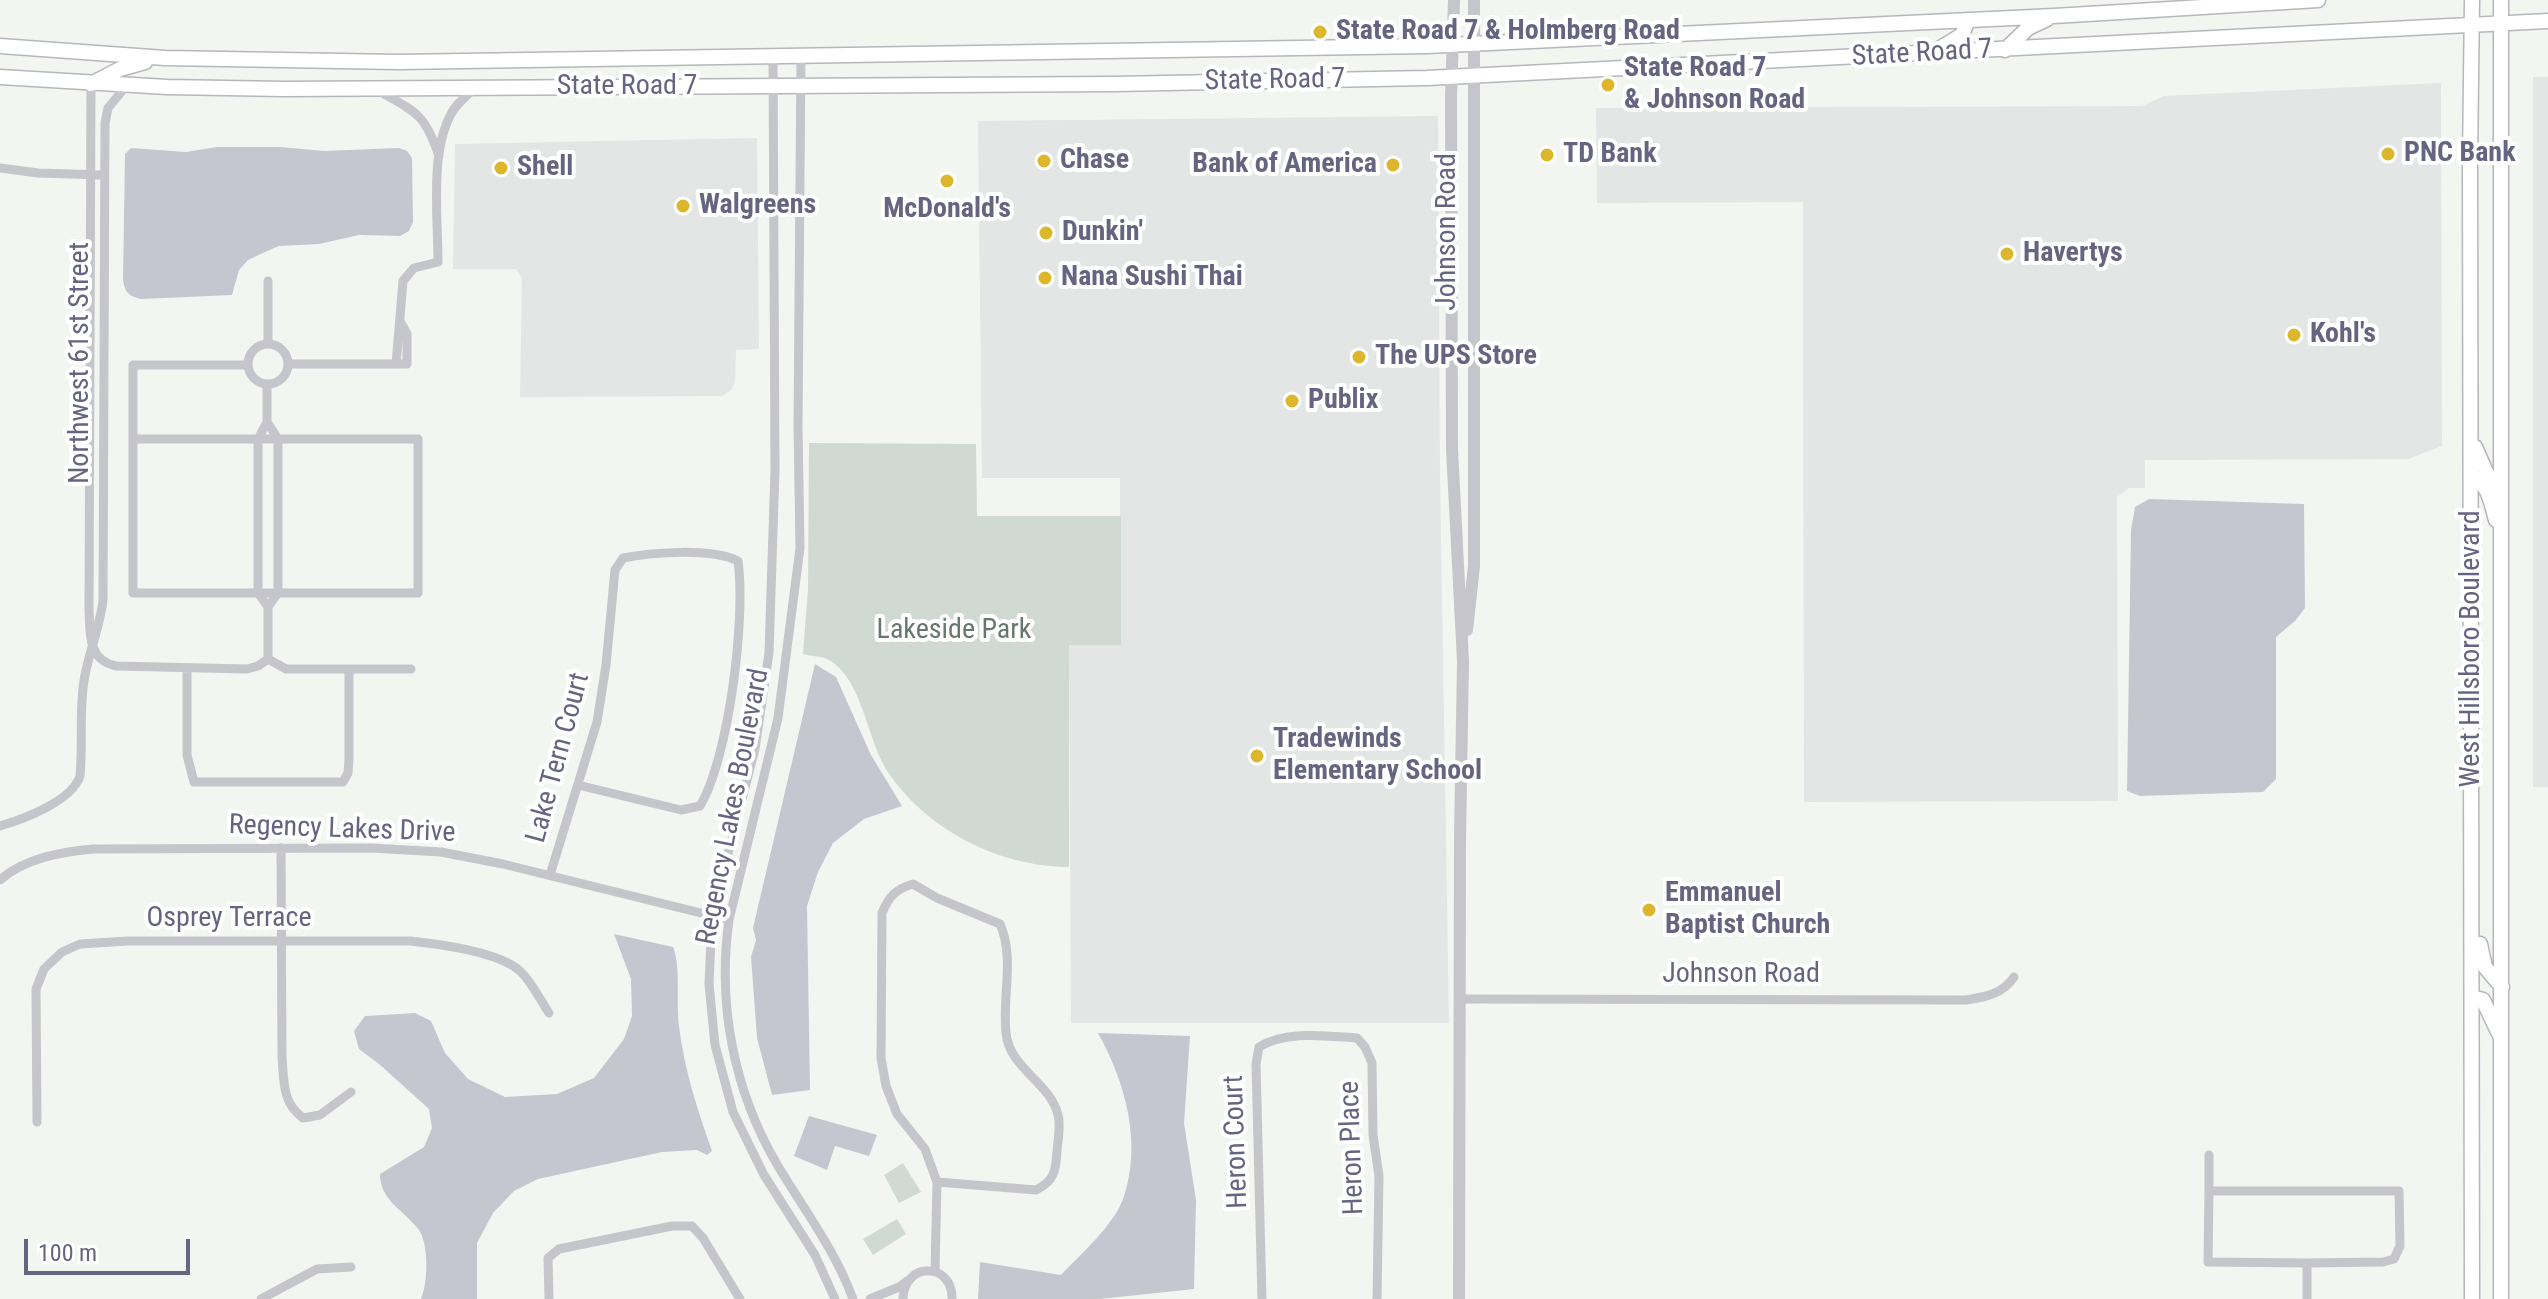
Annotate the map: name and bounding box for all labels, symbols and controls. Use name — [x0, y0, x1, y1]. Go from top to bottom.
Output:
place label: State Road 7 & Holmberg Road — [1336, 15, 1680, 49]
marker: State Road 7 & Holmberg Road — [1311, 23, 1329, 41]
street label: State Road 7 — [1851, 34, 1993, 74]
place label: State Road 7 & Johnson Road — [1624, 52, 1805, 118]
street label: State Road 7 — [1204, 63, 1346, 99]
street label: State Road 7 — [557, 70, 697, 104]
marker: State Road 7 & Johnson Road — [1599, 76, 1617, 94]
place label: PNC Bank — [2404, 137, 2516, 171]
place label: TD Bank — [1563, 138, 1657, 172]
place label: Chase — [1060, 144, 1129, 178]
marker: PNC Bank — [2379, 145, 2397, 163]
marker: TD Bank — [1538, 146, 1556, 164]
place label: Bank of America — [1192, 148, 1377, 182]
place label: Shell — [517, 151, 573, 185]
marker: Chase — [1035, 152, 1053, 170]
street label: Johnson Road — [1431, 153, 1465, 311]
marker: Bank of America — [1384, 156, 1402, 174]
marker: Shell — [492, 159, 510, 177]
marker: McDonald's — [938, 172, 956, 190]
place label: Walgreens — [699, 189, 816, 223]
place label: McDonald's — [883, 193, 1011, 227]
marker: Walgreens — [674, 197, 692, 215]
place label: Dunkin' — [1062, 216, 1143, 250]
marker: Dunkin' — [1037, 224, 1055, 242]
place label: Havertys — [2023, 237, 2123, 271]
street label: Northwest 61st Street — [64, 242, 98, 484]
marker: Havertys — [1998, 245, 2016, 263]
place label: Nana Sushi Thai — [1061, 261, 1243, 295]
marker: Nana Sushi Thai — [1036, 269, 1054, 287]
place label: Kohl's — [2310, 318, 2376, 352]
marker: Kohl's — [2285, 326, 2303, 344]
place label: The UPS Store — [1375, 340, 1537, 374]
marker: The UPS Store — [1350, 348, 1368, 366]
place label: Publix — [1308, 384, 1378, 418]
marker: Publix — [1283, 392, 1301, 410]
street label: West Hillsboro Boulevard — [2455, 510, 2489, 788]
park label: Lakeside Park — [877, 614, 1031, 648]
street label: Regency Lakes Boulevard — [691, 666, 777, 948]
street label: Lake Tern Court — [520, 669, 598, 847]
place label: Tradewinds Elementary School — [1273, 723, 1482, 789]
marker: Tradewinds Elementary School — [1248, 747, 1266, 765]
street label: Regency Lakes Drive — [228, 809, 456, 851]
place label: Emmanuel Baptist Church — [1665, 877, 1830, 943]
marker: Emmanuel Baptist Church — [1640, 901, 1658, 919]
street label: Osprey Terrace — [146, 902, 312, 936]
street label: Johnson Road — [1662, 958, 1820, 992]
street label: Heron Court — [1218, 1075, 1256, 1209]
street label: Heron Place — [1334, 1080, 1372, 1216]
scale bar — [28, 1223, 194, 1273]
text: 100 m — [38, 1239, 97, 1267]

